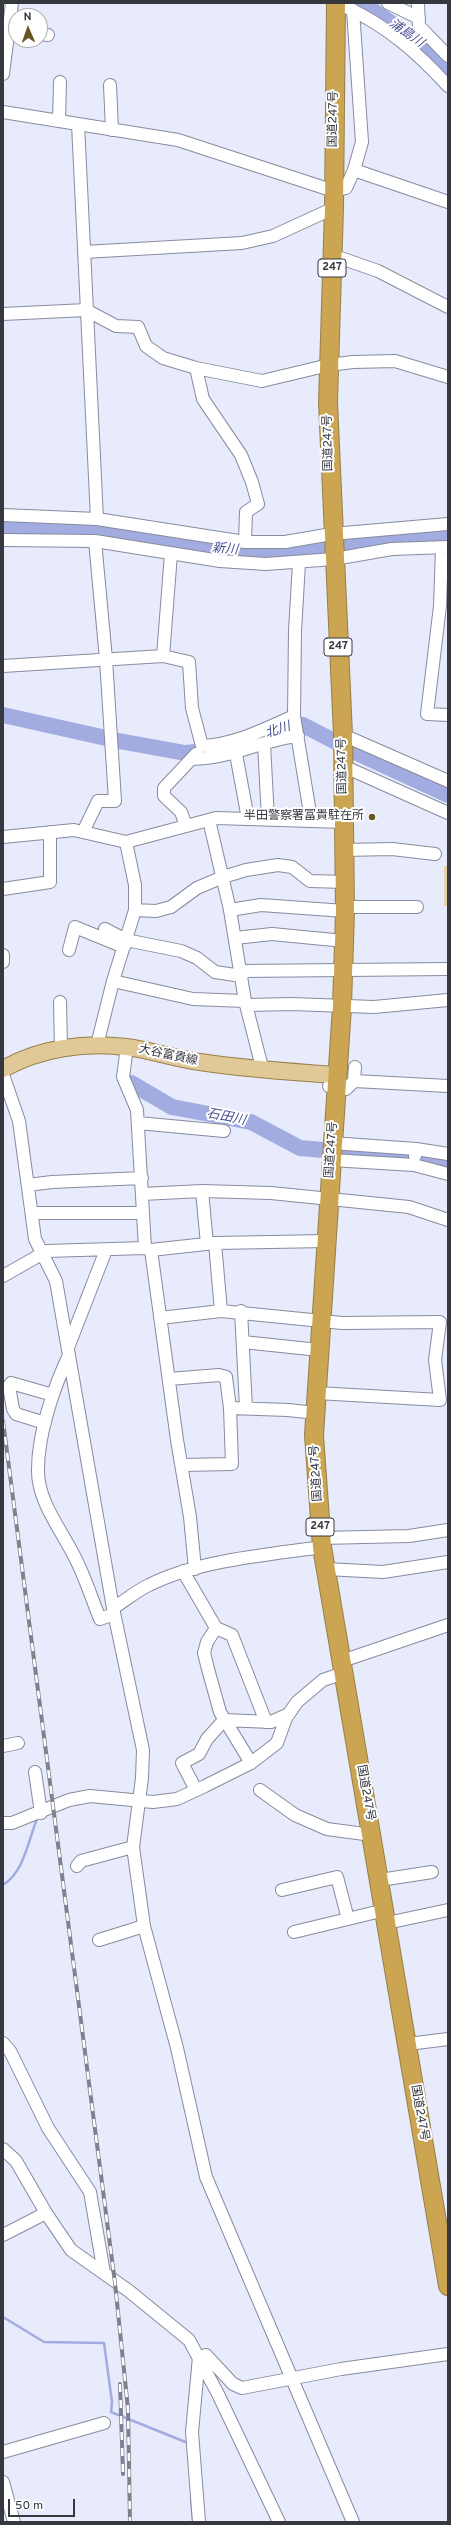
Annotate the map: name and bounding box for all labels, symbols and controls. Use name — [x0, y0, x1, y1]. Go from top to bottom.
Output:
north arrow — [8, 8, 48, 48]
text: N — [23, 10, 32, 24]
water label: 浦島川 — [386, 16, 426, 52]
street label: 国道247号 — [326, 90, 342, 148]
road number: 247 — [318, 259, 346, 277]
street label: 国道247号 — [321, 414, 337, 472]
water label: 新川 — [211, 541, 239, 559]
road number: 247 — [324, 638, 352, 656]
water label: 北川 — [263, 720, 293, 742]
street label: 国道247号 — [335, 737, 351, 795]
place label: 半田警察署冨貴駐在所 — [244, 810, 364, 824]
marker: 半田警察署冨貴駐在所 — [367, 812, 377, 822]
street label: 大谷富貴線 — [137, 1043, 199, 1069]
water label: 石田川 — [205, 1107, 247, 1129]
street label: 国道247号 — [323, 1121, 341, 1179]
street label: 国道247号 — [308, 1444, 326, 1502]
road number: 247 — [306, 1518, 334, 1536]
street label: 国道247号 — [353, 1764, 377, 1822]
street label: 国道247号 — [407, 2084, 431, 2142]
scale bar — [10, 2491, 77, 2517]
text: 50 m — [15, 2498, 43, 2514]

